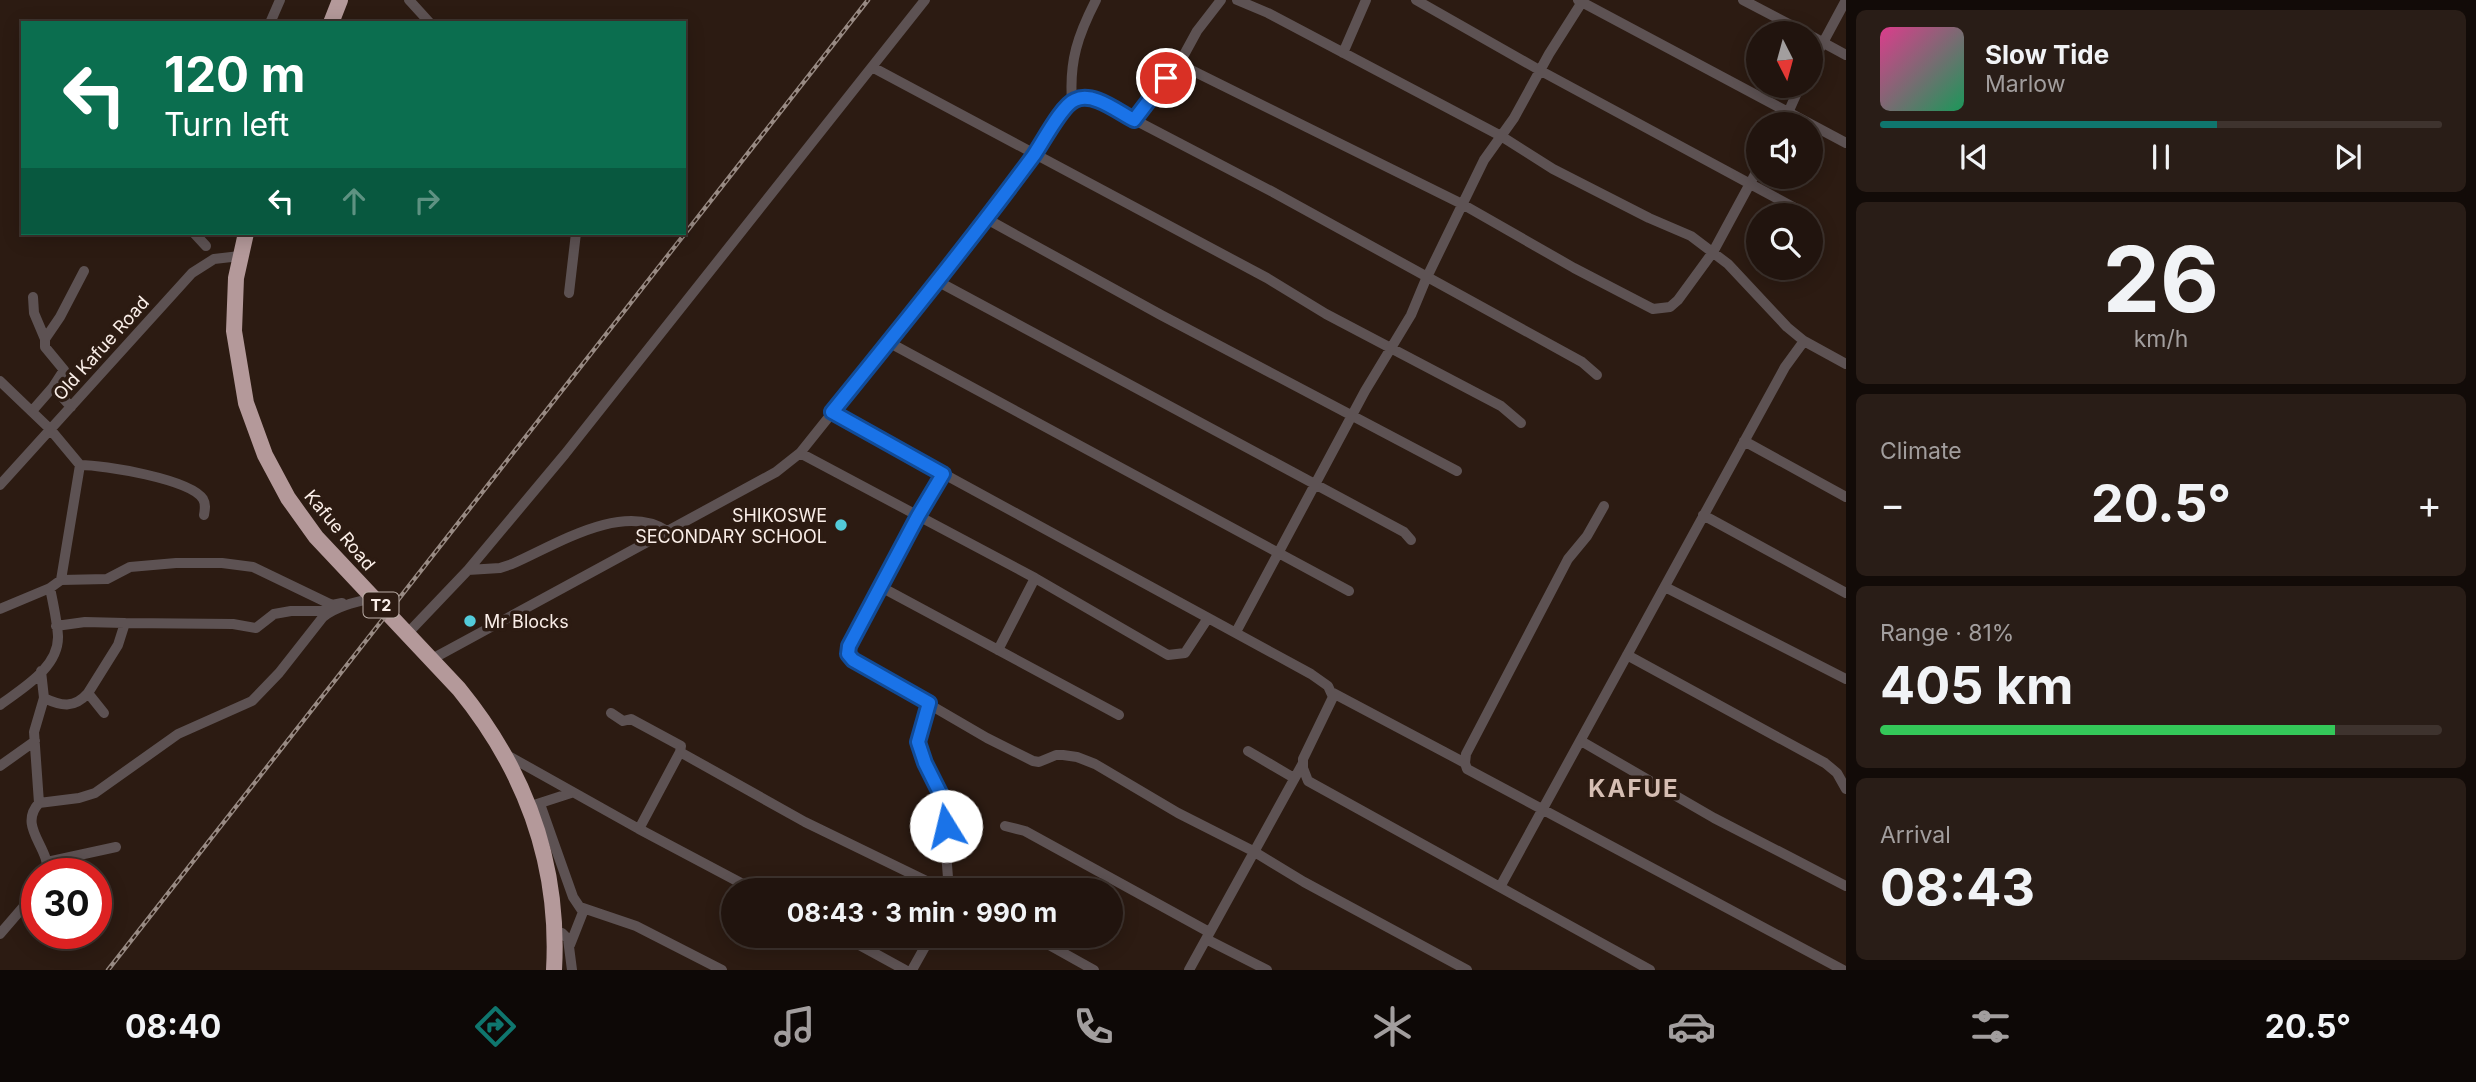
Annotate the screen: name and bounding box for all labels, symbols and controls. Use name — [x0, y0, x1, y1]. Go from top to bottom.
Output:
north arrow — [1746, 21, 1824, 98]
map controls — [1746, 21, 1823, 280]
text: Slow Tide — [1985, 39, 2109, 70]
text: 120 m — [164, 45, 305, 104]
pin — [1136, 48, 1196, 108]
icon: left — [49, 49, 140, 140]
icon: arrive — [1147, 59, 1185, 97]
text: Marlow — [1985, 70, 2065, 98]
text: Turn left — [164, 105, 289, 144]
button: sound — [1746, 112, 1823, 189]
icon: previous — [1955, 138, 1993, 176]
icon: pause — [2142, 138, 2180, 176]
icon: next — [2329, 138, 2367, 176]
icon: left — [262, 182, 300, 220]
icon: ahead — [335, 182, 373, 220]
icon: right — [408, 182, 446, 220]
button: search — [1746, 203, 1823, 280]
text: 26 — [2103, 224, 2219, 334]
street label: Old Kafue Road — [49, 292, 153, 404]
text: km/h — [2134, 325, 2188, 353]
text: Climate — [1880, 437, 1962, 465]
text: 20.5° — [2091, 472, 2231, 535]
text: − — [1880, 481, 1905, 527]
text: + — [2417, 481, 2442, 527]
street label: Kafue Road — [300, 486, 380, 574]
place label: SHIKOSWE SECONDARY SCHOOL — [635, 505, 827, 547]
marker: SHIKOSWE SECONDARY SCHOOL — [833, 517, 849, 533]
road number: T2 — [364, 592, 398, 618]
place label: Mr Blocks — [484, 611, 569, 632]
marker: Mr Blocks — [462, 613, 478, 629]
text: Range · 81% — [1880, 619, 2014, 647]
text: 405 km — [1880, 654, 2073, 717]
district label: KAFUE — [1588, 774, 1680, 803]
position arrow — [909, 789, 983, 863]
text: Arrival — [1880, 821, 1951, 849]
text: 08:43 — [1880, 856, 2035, 919]
speed limit sign: 30 — [21, 858, 112, 949]
text: 08:43 · 3 min · 990 m — [787, 897, 1057, 928]
icon: directions — [471, 1002, 520, 1051]
icon: music — [770, 1002, 819, 1051]
icon: phone — [1069, 1002, 1118, 1051]
icon: climate — [1368, 1002, 1417, 1051]
icon: car — [1667, 1002, 1716, 1051]
icon: filters — [1966, 1002, 2015, 1051]
text: 08:40 — [125, 1007, 221, 1046]
text: 20.5° — [2265, 1007, 2351, 1046]

